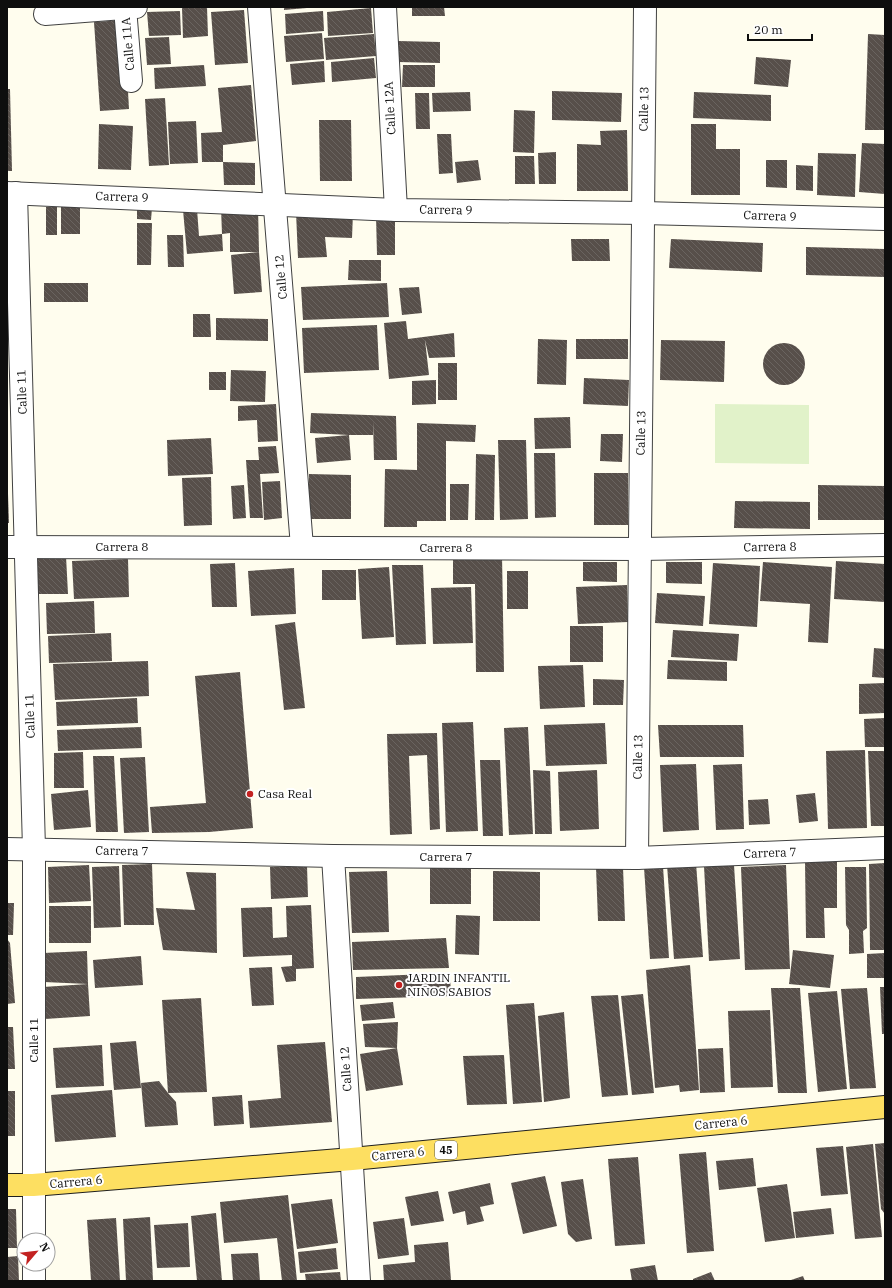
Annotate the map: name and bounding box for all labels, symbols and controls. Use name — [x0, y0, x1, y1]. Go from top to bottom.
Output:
street label: Calle 11A — [118, 16, 137, 71]
scale bar — [748, 16, 812, 42]
text: 20 m — [754, 22, 783, 37]
street label: Calle 12A — [381, 80, 398, 135]
street label: Calle 13 — [636, 86, 651, 132]
street label: Carrera 9 — [95, 188, 149, 205]
street label: Carrera 9 — [419, 202, 473, 217]
street label: Carrera 9 — [743, 207, 797, 224]
street label: Calle 12 — [271, 254, 290, 300]
street label: Calle 11 — [13, 369, 30, 415]
street label: Calle 13 — [633, 410, 648, 456]
street label: Carrera 8 — [95, 539, 149, 554]
street label: Carrera 8 — [743, 539, 797, 554]
street label: Carrera 8 — [419, 540, 473, 555]
street label: Calle 11 — [21, 693, 38, 739]
street label: Calle 13 — [630, 734, 645, 780]
place label: Casa Real — [258, 786, 312, 801]
marker: Casa Real — [245, 789, 255, 799]
street label: Carrera 7 — [95, 843, 149, 858]
street label: Carrera 7 — [743, 844, 797, 861]
street label: Carrera 7 — [419, 849, 473, 864]
place label: JARDIN INFANTIL NIÑOS SABIOS — [407, 970, 510, 999]
marker: JARDIN INFANTIL NIÑOS SABIOS — [394, 980, 404, 990]
street label: Calle 11 — [26, 1017, 41, 1063]
street label: Calle 12 — [336, 1046, 355, 1092]
street label: Carrera 6 — [694, 1112, 748, 1133]
road number: 45 — [435, 1141, 457, 1159]
street label: Carrera 6 — [371, 1143, 425, 1164]
street label: Carrera 6 — [49, 1172, 103, 1191]
north arrow — [16, 1232, 56, 1272]
text: N — [37, 1240, 53, 1255]

